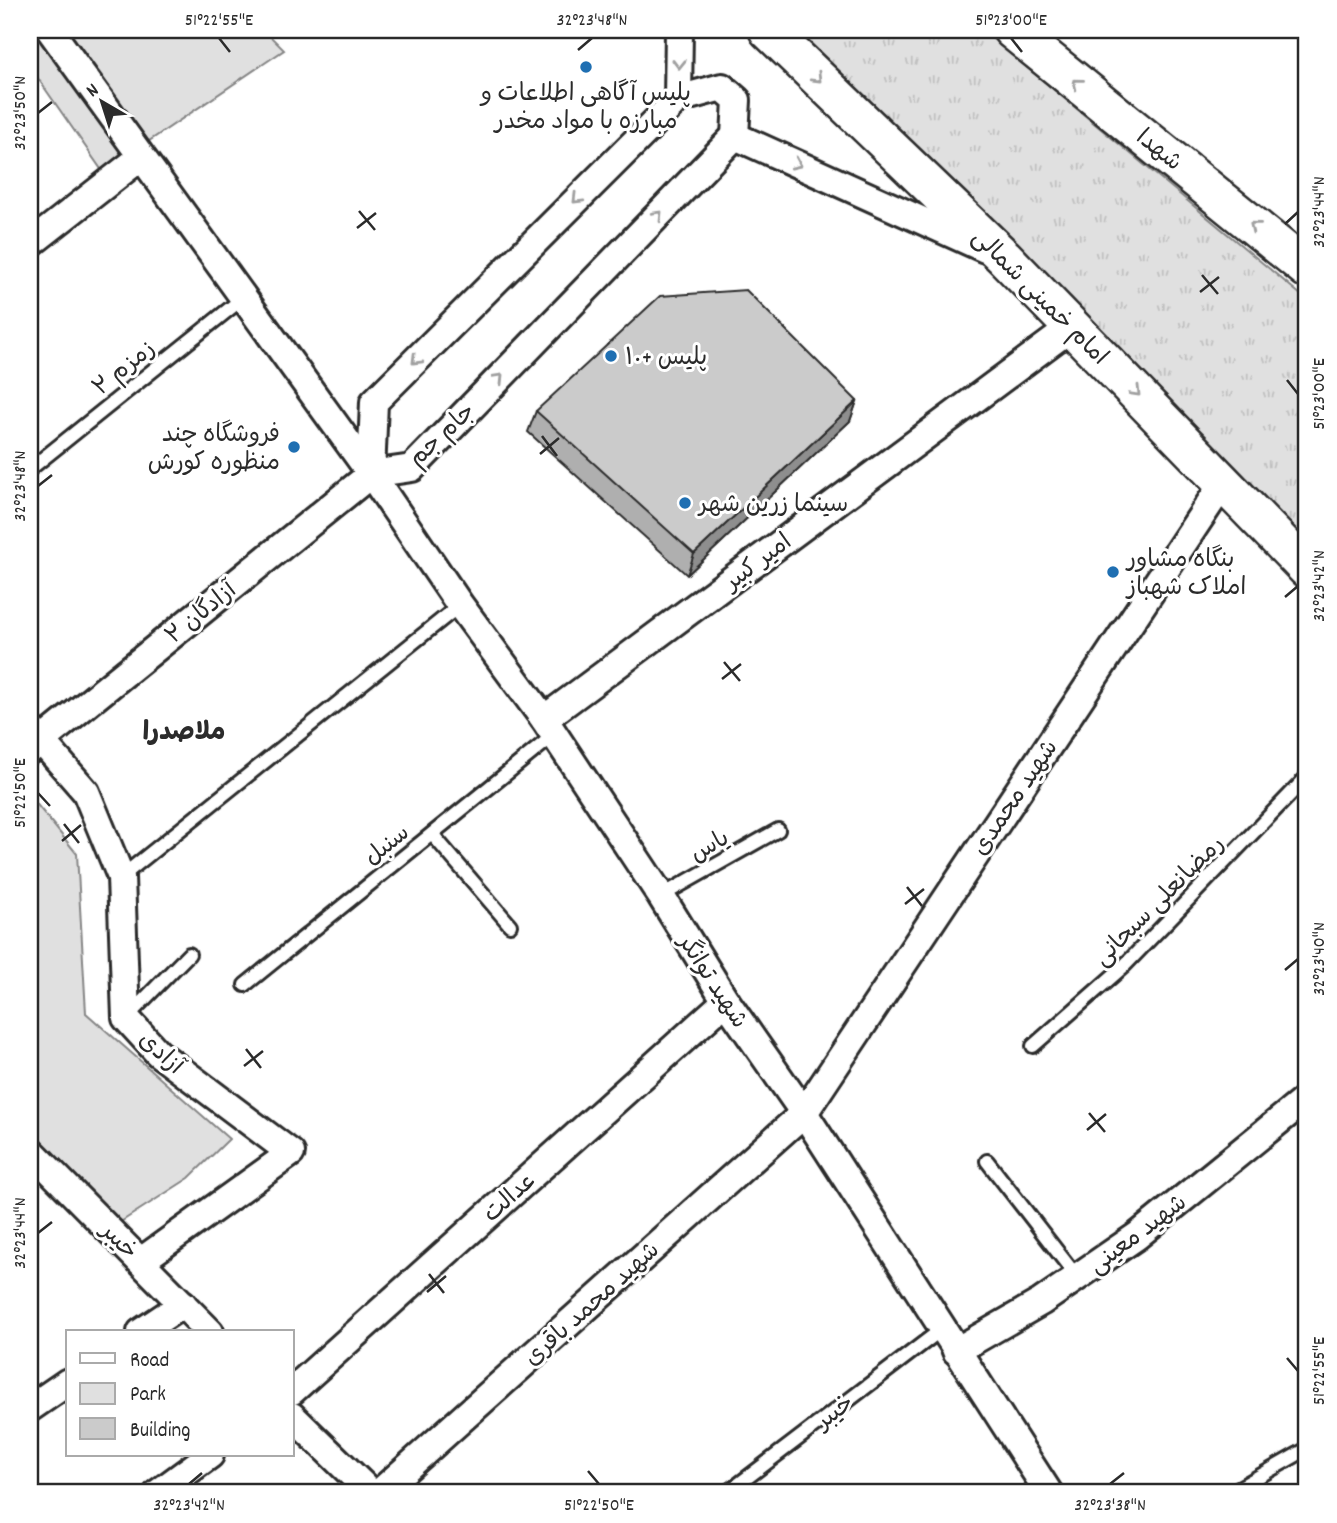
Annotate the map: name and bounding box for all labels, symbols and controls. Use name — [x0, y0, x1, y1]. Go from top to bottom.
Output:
text: 51°22'55"E — [185, 9, 253, 34]
text: 32°23'48"N — [556, 9, 628, 34]
text: 51°23'00"E — [975, 9, 1047, 34]
marker: پلیس آگاهی اطلاعات و مبارزه با مواد مخدر — [578, 59, 594, 75]
one-way arrow — [671, 59, 686, 70]
north arrow — [66, 66, 136, 136]
one-way arrow — [808, 69, 821, 82]
text: 32°23'50"N — [9, 76, 34, 150]
text: N — [81, 78, 106, 105]
place label: پلیس آگاهی اطلاعات و مبارزه با مواد مخدر — [479, 78, 691, 140]
one-way arrow — [1073, 78, 1085, 91]
street label: شهدا — [1128, 122, 1188, 180]
one-way arrow — [790, 156, 802, 170]
text: 32°23'44"N — [1308, 176, 1333, 248]
one-way arrow — [573, 191, 586, 204]
one-way arrow — [649, 211, 662, 224]
street label: امام خمینی شمالی — [963, 222, 1115, 374]
one-way arrow — [1250, 222, 1263, 234]
street label: زمزم ۲ — [86, 333, 164, 405]
place label: پلیس +۱۰ — [625, 342, 707, 376]
marker: پلیس +۱۰ — [603, 348, 619, 364]
one-way arrow — [412, 351, 425, 364]
text: 51°23'00"E — [1308, 358, 1333, 430]
one-way arrow — [490, 373, 503, 386]
one-way arrow — [1127, 384, 1140, 397]
street label: جام جم — [402, 396, 484, 476]
place label: فروشگاه چند منظوره کورش — [148, 419, 280, 481]
marker: فروشگاه چند منظوره کورش — [286, 439, 302, 455]
text: 32°23'48"N — [9, 450, 34, 522]
place label: سینما زرین شهر — [697, 489, 848, 523]
marker: سینما زرین شهر — [677, 495, 693, 511]
street label: امیر کبیر — [716, 527, 800, 601]
place label: بنگاه مشاور املاک شهباز — [1125, 544, 1246, 606]
text: 32°23'42"N — [1308, 550, 1333, 622]
marker: بنگاه مشاور املاک شهباز — [1105, 564, 1121, 580]
street label: آزادگان ۲ — [159, 574, 246, 654]
district label: ملاصدرا — [142, 715, 226, 752]
street label: شهید محمدی — [965, 734, 1068, 863]
text: 51°22'50"E — [9, 758, 34, 828]
street label: سنبل — [358, 817, 418, 875]
street label: یاس — [684, 823, 737, 872]
street label: رمضانعلی سبحانی — [1087, 829, 1233, 975]
text: 32°23'40"N — [1308, 922, 1333, 996]
street label: شهید توانگر — [667, 927, 754, 1036]
street label: آزادی — [130, 1025, 191, 1085]
street label: عدالت — [477, 1165, 545, 1232]
street label: شهید معینی — [1083, 1187, 1195, 1284]
text: 32°23'44"N — [9, 1197, 34, 1269]
street label: خیبر — [90, 1214, 144, 1269]
street label: شهید محمد باقری — [518, 1235, 668, 1376]
legend — [66, 1330, 294, 1456]
text: 51°22'55"E — [1308, 1337, 1333, 1405]
text: Road — [130, 1347, 169, 1377]
text: Park — [130, 1381, 166, 1411]
street label: خیبر — [808, 1388, 862, 1440]
text: Building — [130, 1417, 190, 1447]
text: 32°23'42"N — [153, 1494, 225, 1519]
text: 51°22'50"E — [564, 1494, 634, 1519]
text: 32°23'38"N — [1074, 1494, 1146, 1519]

